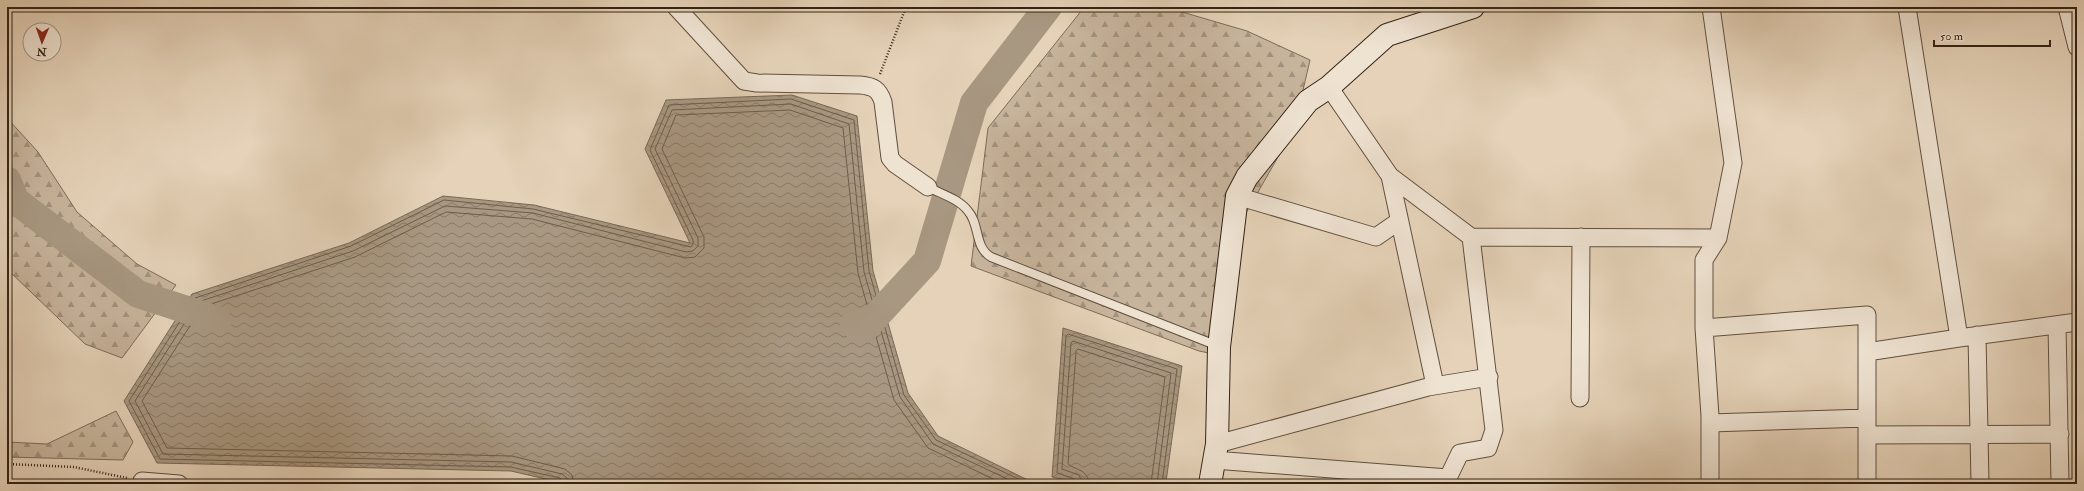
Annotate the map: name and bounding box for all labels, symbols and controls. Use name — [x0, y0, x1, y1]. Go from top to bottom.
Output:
north arrow — [22, 22, 62, 62]
scale bar — [1934, 22, 2050, 48]
text: 50 m — [1940, 29, 1964, 44]
text: N — [35, 45, 48, 58]

